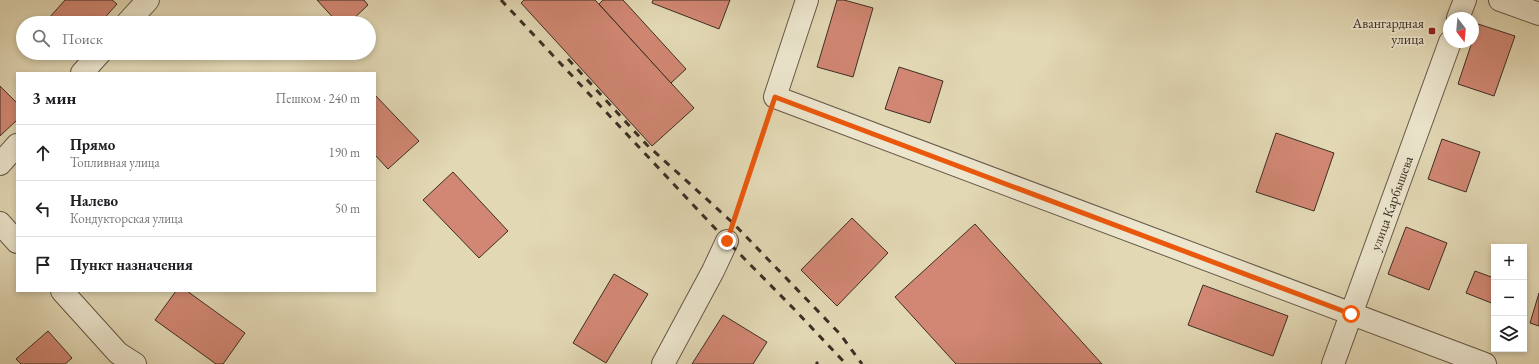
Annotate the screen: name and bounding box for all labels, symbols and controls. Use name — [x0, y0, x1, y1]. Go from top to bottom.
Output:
north arrow — [1443, 12, 1479, 48]
place label: Авангардная улица — [1352, 14, 1424, 48]
search box — [16, 16, 376, 60]
marker: Авангардная улица — [1427, 26, 1437, 36]
icon: search — [30, 27, 52, 49]
text: Поиск — [62, 29, 103, 48]
text: 3 мин — [32, 87, 76, 109]
text: Пешком · 240 m — [276, 90, 360, 107]
text: Прямо — [70, 135, 115, 154]
icon: ahead — [32, 142, 54, 164]
text: 190 m — [329, 144, 360, 161]
street label: улица Карбышева — [1366, 153, 1417, 253]
text: Топливная улица — [70, 154, 160, 171]
text: Налево — [70, 191, 118, 210]
icon: left — [32, 198, 54, 220]
text: 50 m — [335, 200, 360, 217]
text: Кондукторская улица — [70, 210, 183, 227]
route end — [718, 232, 736, 250]
map controls — [1491, 244, 1527, 352]
button: + — [1491, 244, 1527, 280]
icon: arrive — [32, 254, 54, 276]
text: Пункт назначения — [70, 255, 193, 274]
button: − — [1491, 280, 1527, 316]
route start — [1342, 305, 1360, 323]
button: layers — [1491, 316, 1527, 352]

